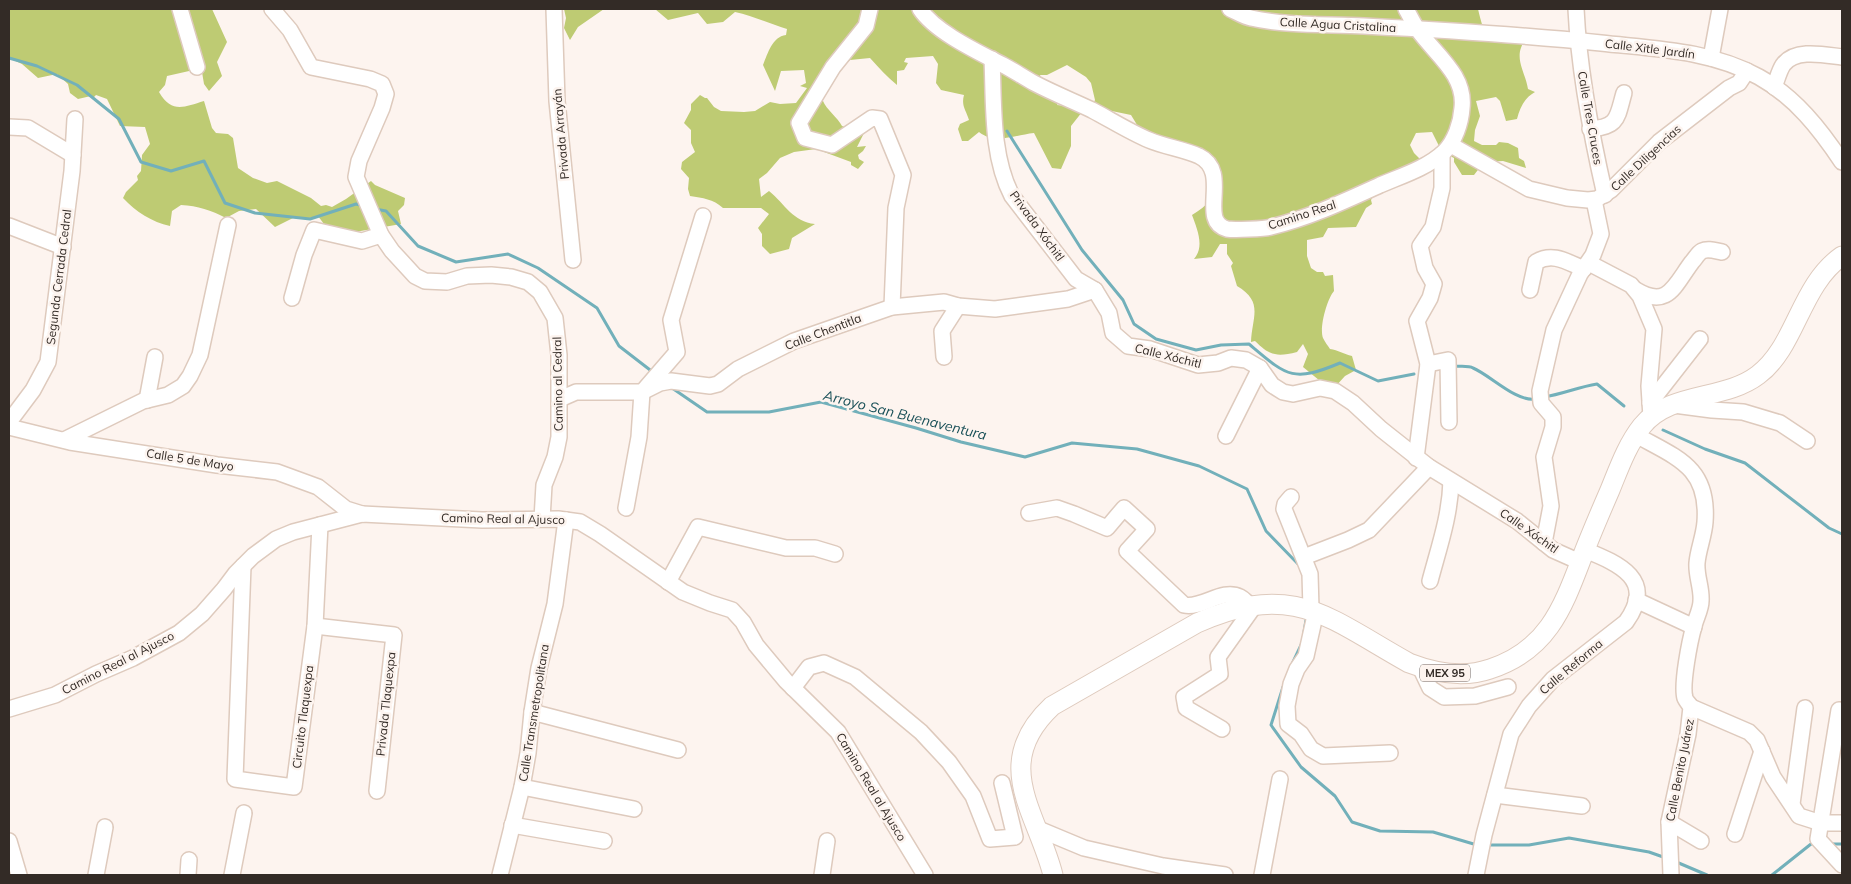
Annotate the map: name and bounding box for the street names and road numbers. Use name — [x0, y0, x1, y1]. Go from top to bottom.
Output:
street label: Calle Agua Cristalina — [1279, 14, 1397, 35]
street label: Calle Xitle Jardín — [1604, 36, 1696, 61]
street label: Calle Tres Cruces — [1575, 70, 1606, 166]
street label: Privada Arrayán — [549, 88, 572, 180]
street label: Calle Diligencias — [1607, 121, 1684, 194]
street label: Privada Xóchitl — [1007, 188, 1068, 264]
street label: Camino Real — [1266, 197, 1338, 233]
street label: Segunda Cerrada Cedral — [43, 208, 74, 346]
street label: Calle Chentitla — [782, 310, 863, 353]
street label: Camino al Cedral — [549, 337, 566, 431]
street label: Calle Xóchitl — [1133, 340, 1203, 371]
street label: Calle 5 de Mayo — [145, 445, 235, 474]
street label: Calle Xóchitl — [1497, 505, 1561, 556]
street label: Camino Real al Ajusco — [441, 510, 565, 527]
street label: Camino Real al Ajusco — [59, 628, 177, 697]
street label: Calle Reforma — [1536, 636, 1605, 697]
street label: Calle Transmetropolitana — [515, 643, 552, 783]
street label: Privada Tlaquexpa — [373, 651, 398, 757]
street label: Circuito Tlaquexpa — [289, 664, 316, 769]
road number: MEX 95 — [1420, 664, 1470, 681]
street label: Calle Benito Juárez — [1662, 717, 1697, 823]
street label: Camino Real al Ajusco — [833, 730, 910, 844]

